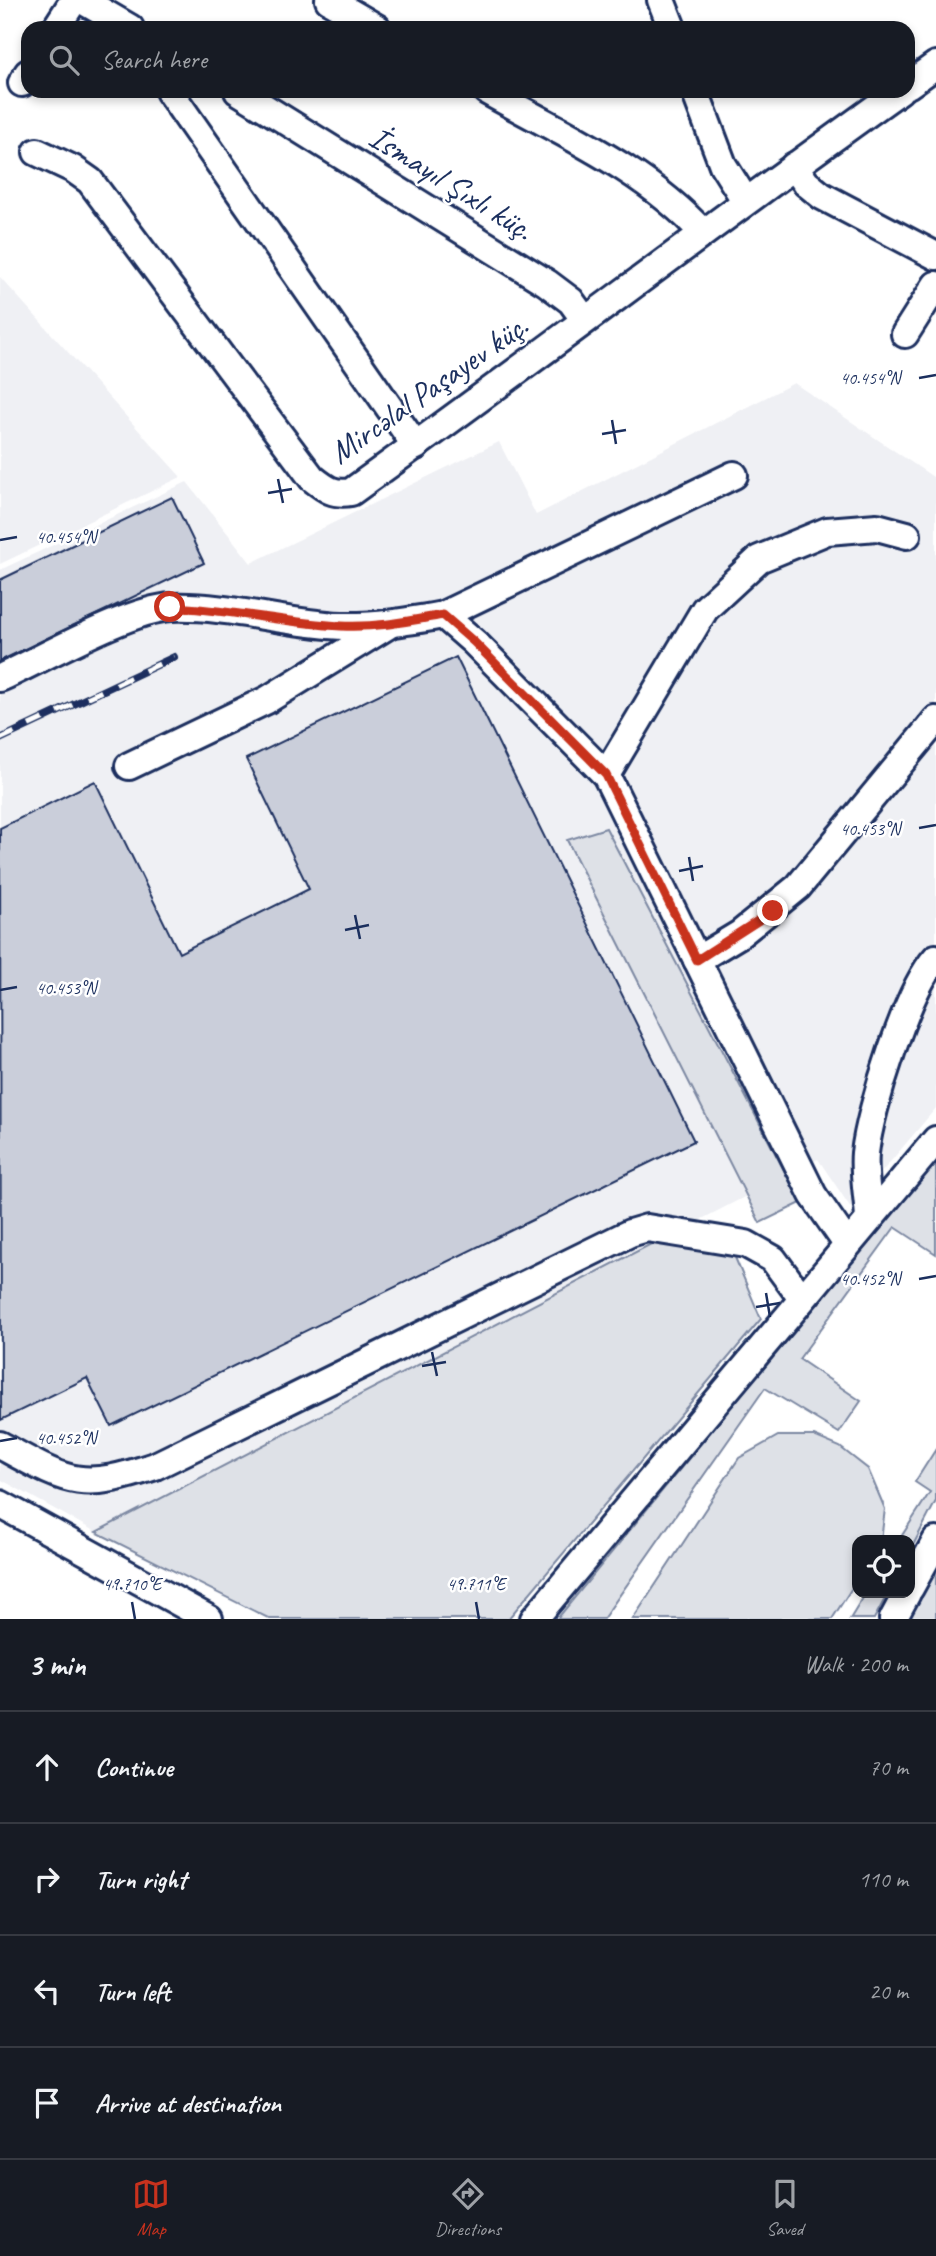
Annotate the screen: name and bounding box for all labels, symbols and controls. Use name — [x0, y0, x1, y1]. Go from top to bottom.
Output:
search box — [21, 21, 915, 98]
icon: search — [45, 41, 83, 79]
text: Search here — [101, 43, 207, 76]
street label: İsmayıl Şıxlı küç. — [362, 116, 542, 250]
street label: Mircəlal Paşayev küç. — [321, 304, 537, 473]
text: 40.454°N — [840, 367, 903, 389]
text: 40.454°N — [36, 526, 99, 548]
route start — [154, 591, 185, 622]
text: 40.453°N — [840, 818, 903, 840]
route end — [757, 895, 788, 926]
text: 40.453°N — [36, 977, 99, 999]
text: 40.452°N — [840, 1268, 903, 1290]
text: 40.452°N — [36, 1427, 99, 1449]
map controls — [852, 1535, 915, 1598]
button: locate — [852, 1535, 915, 1598]
text: 49.710°E — [103, 1573, 164, 1595]
text: 49.711°E — [447, 1573, 508, 1595]
text: 3 min — [28, 1646, 85, 1684]
text: Walk · 200 m — [804, 1650, 908, 1679]
icon: ahead — [28, 1748, 66, 1786]
text: Continue — [95, 1751, 173, 1784]
text: 70 m — [869, 1753, 908, 1782]
icon: right — [28, 1860, 66, 1898]
text: Turn right — [95, 1863, 186, 1896]
text: 110 m — [859, 1865, 908, 1894]
icon: left — [28, 1972, 66, 2010]
text: Turn left — [95, 1975, 170, 2008]
text: 20 m — [869, 1977, 908, 2006]
icon: arrive — [28, 2084, 66, 2122]
text: Arrive at destination — [95, 2087, 281, 2120]
tab: Map — [132, 2175, 170, 2241]
tab: Directions — [435, 2175, 501, 2241]
tab: Saved — [766, 2175, 804, 2241]

